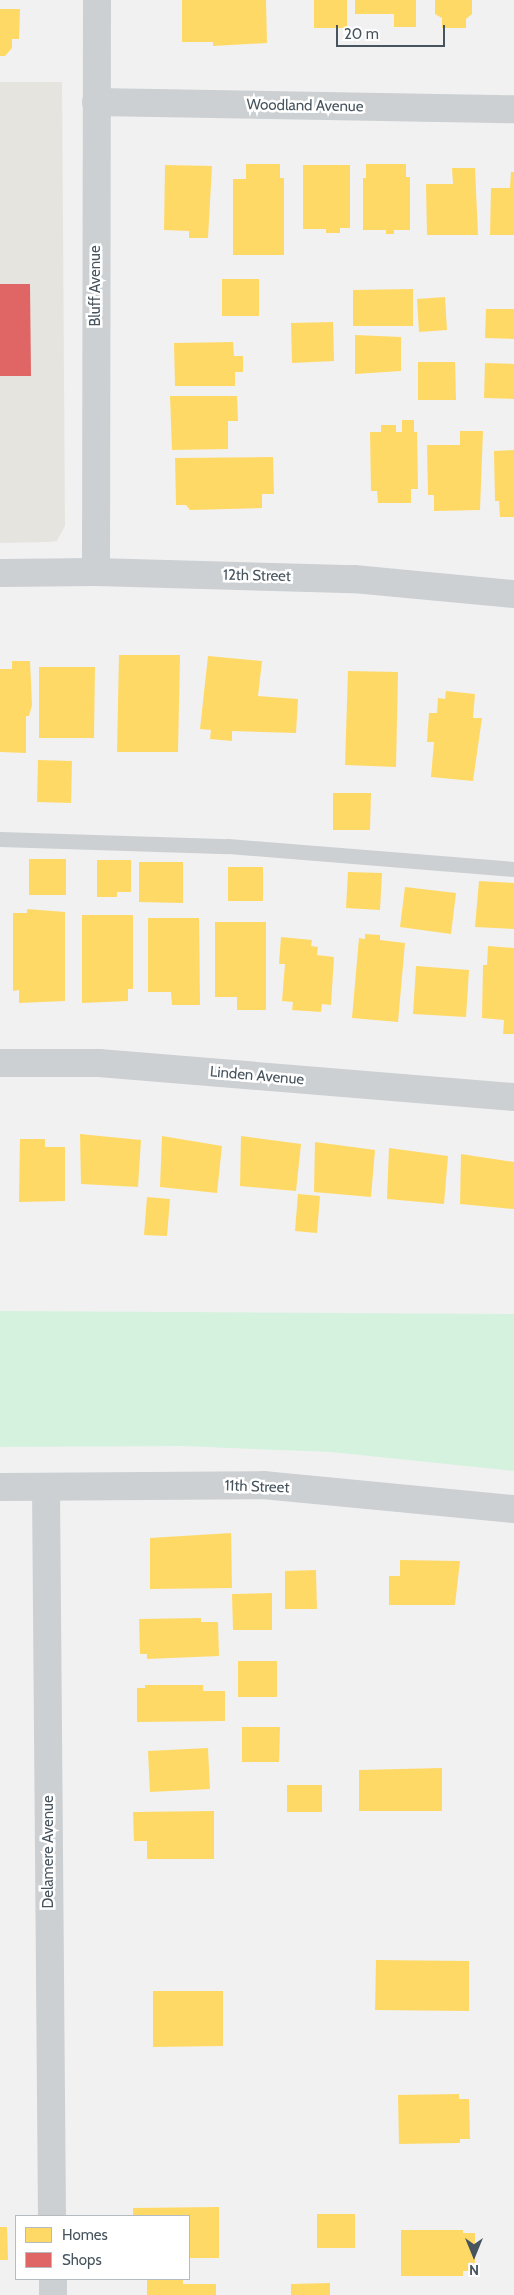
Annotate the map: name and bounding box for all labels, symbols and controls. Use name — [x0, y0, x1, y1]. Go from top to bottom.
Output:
scale bar — [339, 15, 448, 47]
text: 20 m — [344, 25, 379, 43]
street label: Woodland Avenue — [246, 96, 364, 116]
street label: Bluff Avenue — [87, 245, 105, 327]
street label: 12th Street — [223, 566, 291, 586]
street label: Linden Avenue — [209, 1063, 305, 1089]
street label: 11th Street — [224, 1477, 290, 1497]
street label: Delamere Avenue — [40, 1795, 58, 1909]
legend — [15, 2215, 190, 2280]
text: Homes — [62, 2226, 108, 2244]
north arrow — [449, 2230, 499, 2280]
text: Shops — [62, 2251, 102, 2269]
text: N — [469, 2261, 479, 2279]

